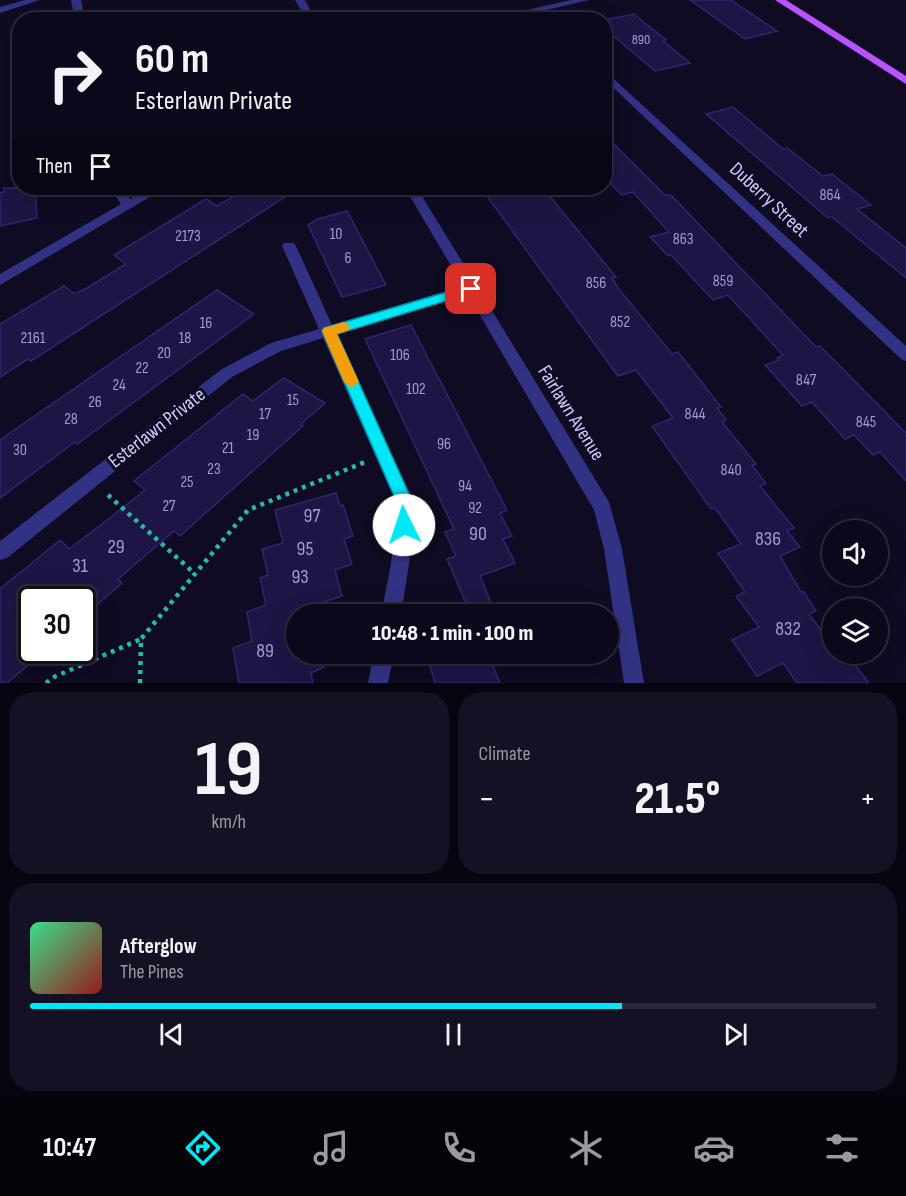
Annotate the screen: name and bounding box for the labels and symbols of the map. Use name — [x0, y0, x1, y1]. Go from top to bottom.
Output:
house number: 890 — [632, 31, 650, 48]
street label: Duberry Street — [725, 157, 813, 243]
house number: 864 — [820, 186, 841, 205]
house number: 10 — [330, 225, 342, 244]
house number: 2173 — [175, 227, 201, 246]
house number: 863 — [673, 230, 693, 249]
house number: 6 — [344, 249, 352, 268]
pin — [445, 263, 496, 314]
house number: 859 — [713, 272, 733, 291]
house number: 856 — [586, 274, 606, 293]
house number: 852 — [610, 313, 630, 332]
house number: 16 — [200, 314, 212, 333]
house number: 2161 — [21, 329, 46, 348]
house number: 18 — [179, 329, 191, 348]
house number: 20 — [157, 344, 171, 363]
house number: 106 — [390, 346, 410, 365]
house number: 22 — [135, 359, 149, 378]
street label: Fairlawn Avenue — [532, 361, 610, 465]
house number: 847 — [796, 371, 817, 390]
house number: 24 — [112, 376, 126, 395]
house number: 102 — [406, 380, 426, 399]
street label: Esterlawn Private — [104, 383, 210, 473]
house number: 15 — [287, 391, 299, 410]
house number: 26 — [88, 393, 102, 412]
house number: 17 — [259, 405, 272, 424]
house number: 844 — [685, 405, 706, 424]
house number: 28 — [64, 410, 78, 429]
house number: 845 — [856, 413, 876, 432]
house number: 19 — [247, 426, 259, 445]
house number: 96 — [437, 435, 451, 454]
house number: 21 — [222, 439, 235, 458]
house number: 30 — [13, 441, 27, 460]
house number: 23 — [207, 460, 221, 479]
house number: 840 — [720, 461, 742, 480]
house number: 25 — [180, 473, 194, 492]
house number: 94 — [458, 477, 472, 496]
position arrow — [372, 493, 436, 557]
house number: 27 — [162, 497, 176, 516]
house number: 92 — [468, 499, 482, 518]
house number: 97 — [304, 504, 320, 528]
house number: 90 — [469, 522, 487, 546]
house number: 836 — [755, 527, 781, 551]
house number: 29 — [107, 535, 125, 559]
house number: 95 — [297, 537, 313, 561]
house number: 31 — [72, 554, 88, 578]
house number: 93 — [291, 565, 309, 589]
speed limit sign: 30 — [18, 586, 96, 664]
house number: 832 — [775, 617, 801, 641]
house number: 89 — [256, 639, 274, 663]

